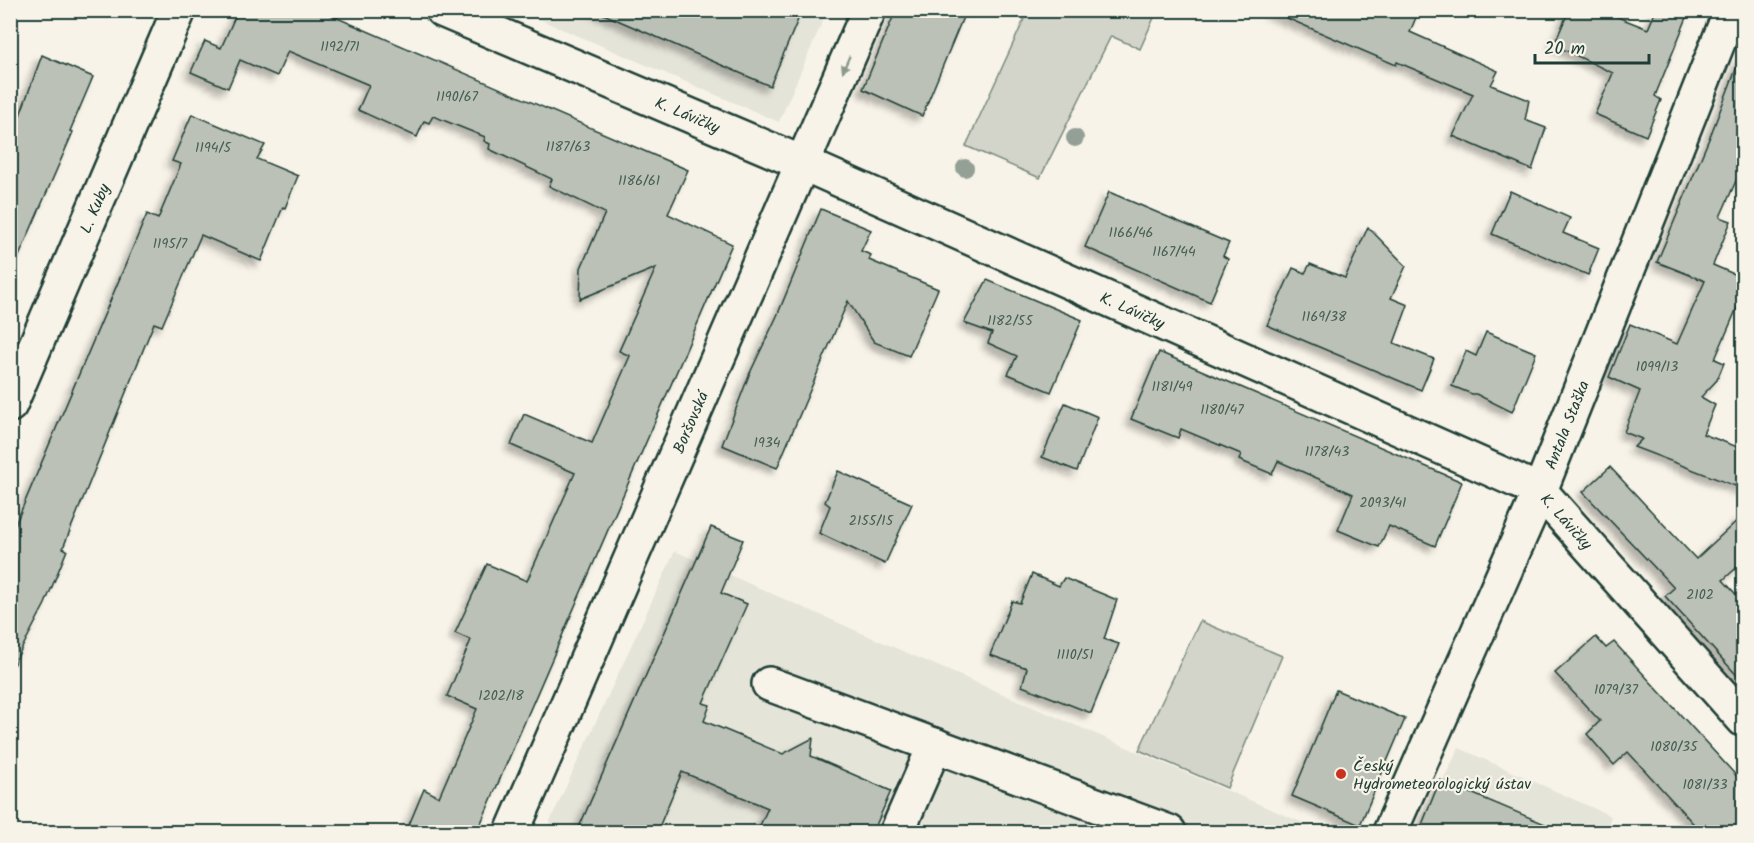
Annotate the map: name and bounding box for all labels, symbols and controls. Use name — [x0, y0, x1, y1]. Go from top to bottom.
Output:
scale bar — [1535, 27, 1649, 65]
text: 20 m — [1544, 35, 1585, 64]
house number: 1192/71 — [320, 36, 360, 58]
one-way arrow — [841, 55, 850, 73]
house number: 1190/67 — [436, 86, 478, 108]
street label: K. Lávičky — [651, 91, 724, 141]
house number: 1187/63 — [546, 136, 590, 158]
house number: 1194/5 — [195, 137, 232, 159]
house number: 1186/61 — [618, 170, 660, 192]
street label: L. Kuby — [74, 180, 117, 238]
house number: 1166/46 — [1109, 222, 1153, 244]
house number: 1195/7 — [153, 233, 188, 255]
house number: 1167/44 — [1152, 241, 1196, 263]
street label: K. Lávičky — [1096, 286, 1169, 337]
house number: 1169/38 — [1302, 306, 1347, 328]
house number: 1182/55 — [987, 310, 1034, 332]
house number: 1099/13 — [1636, 356, 1678, 378]
house number: 1181/49 — [1151, 376, 1193, 398]
street label: Antala Staška — [1539, 377, 1597, 473]
street label: Boršovská — [667, 386, 717, 458]
house number: 1180/47 — [1200, 399, 1244, 421]
house number: 1934 — [754, 432, 781, 454]
house number: 1178/43 — [1305, 441, 1349, 463]
street label: K. Lávičky — [1533, 488, 1598, 556]
house number: 2093/41 — [1359, 492, 1407, 514]
house number: 2155/15 — [849, 510, 895, 532]
house number: 2102 — [1686, 584, 1714, 606]
house number: 1110/51 — [1056, 644, 1094, 666]
house number: 1079/37 — [1594, 679, 1639, 701]
house number: 1202/18 — [478, 685, 524, 707]
house number: 1080/35 — [1650, 736, 1699, 758]
place label: Český Hydrometeorologický ústav — [1353, 754, 1531, 797]
marker: Český Hydrometeorologický ústav — [1334, 767, 1348, 781]
house number: 1081/33 — [1682, 774, 1728, 796]

